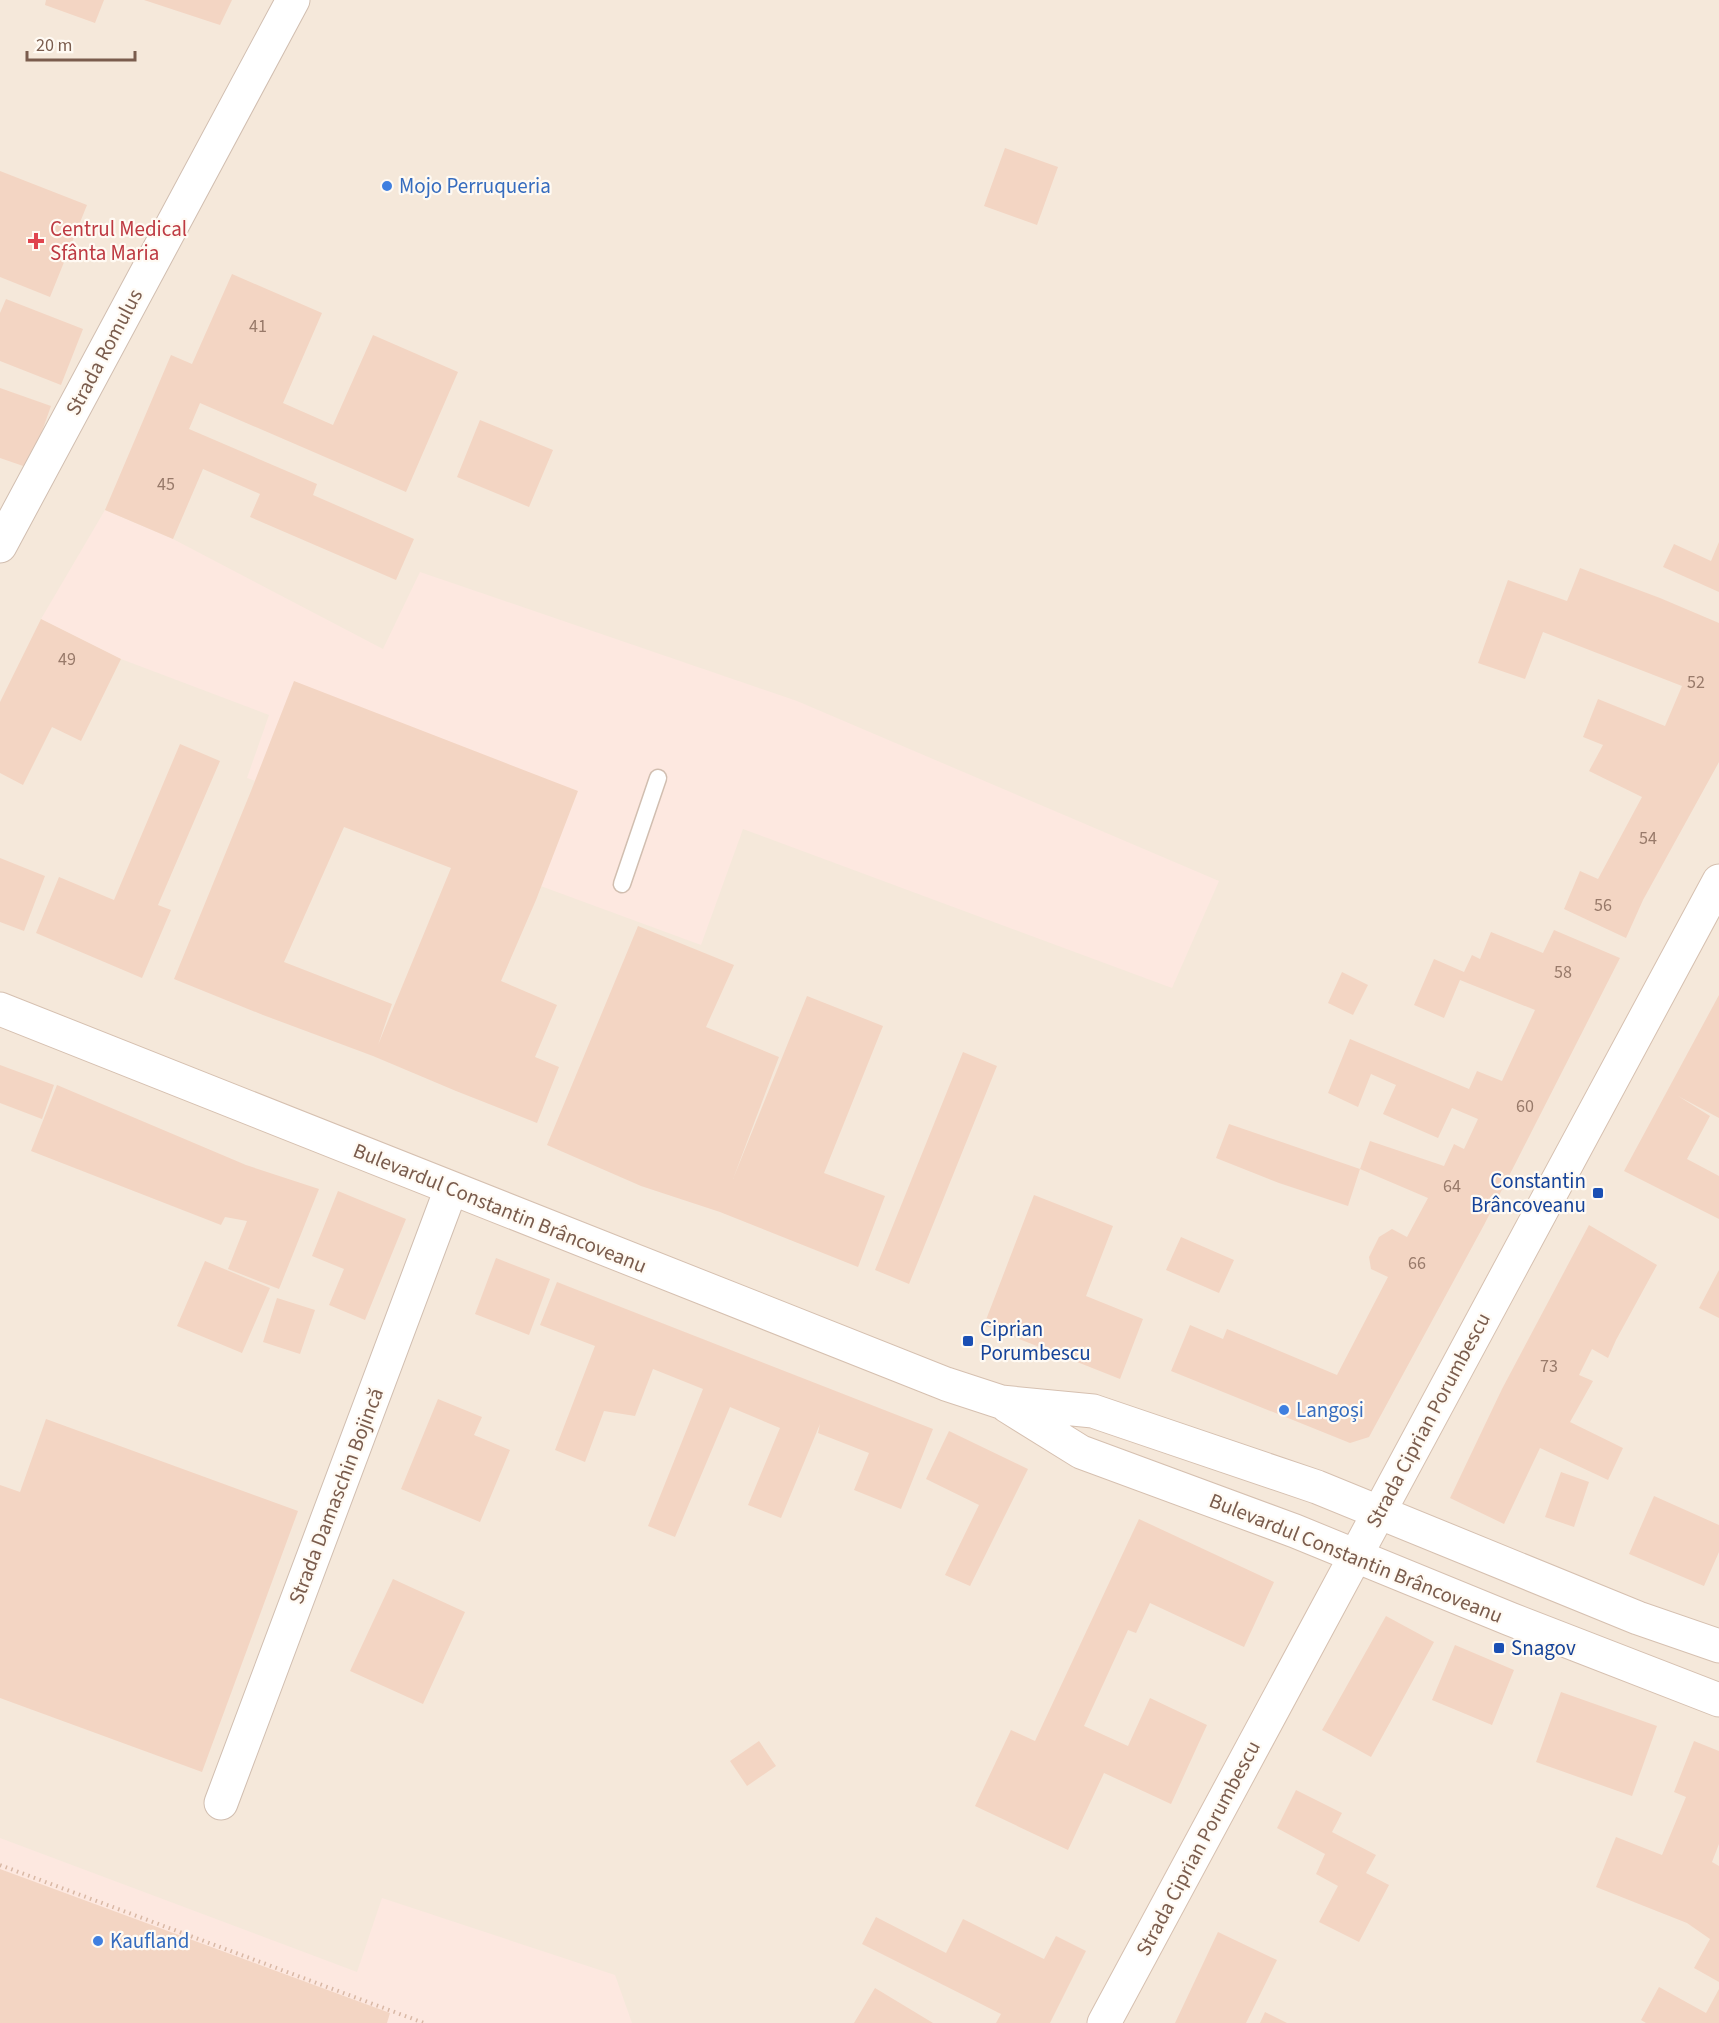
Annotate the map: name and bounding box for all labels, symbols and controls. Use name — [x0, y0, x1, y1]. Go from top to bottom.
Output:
scale bar — [27, 24, 135, 62]
text: 20 m — [36, 33, 72, 58]
place label: Mojo Perruqueria — [399, 171, 551, 201]
marker: Mojo Perruqueria — [380, 179, 394, 193]
place label: Centrul Medical Sfânta Maria — [50, 214, 187, 268]
marker: Centrul Medical Sfânta Maria — [27, 232, 45, 250]
street label: Strada Romulus — [58, 283, 150, 420]
house number: 41 — [249, 314, 267, 339]
house number: 45 — [157, 472, 175, 497]
house number: 49 — [58, 647, 76, 672]
house number: 52 — [1687, 670, 1705, 695]
house number: 54 — [1639, 826, 1657, 851]
house number: 56 — [1594, 893, 1612, 918]
house number: 58 — [1554, 960, 1572, 985]
house number: 60 — [1516, 1094, 1534, 1119]
street label: Bulevardul Constantin Brâncoveanu — [349, 1135, 651, 1281]
place label: Constantin Brâncoveanu — [1471, 1166, 1586, 1220]
house number: 64 — [1443, 1174, 1461, 1199]
marker: Constantin Brâncoveanu — [1591, 1186, 1605, 1200]
house number: 66 — [1408, 1251, 1426, 1276]
street label: Strada Ciprian Porumbescu — [1358, 1307, 1498, 1533]
place label: Ciprian Porumbescu — [980, 1314, 1091, 1368]
marker: Ciprian Porumbescu — [961, 1334, 975, 1348]
house number: 73 — [1540, 1354, 1558, 1379]
street label: Strada Damaschin Bojincă — [281, 1384, 391, 1608]
place label: Langoși — [1296, 1395, 1364, 1425]
marker: Langoși — [1277, 1403, 1291, 1417]
street label: Bulevardul Constantin Brâncoveanu — [1205, 1485, 1507, 1631]
place label: Snagov — [1511, 1633, 1576, 1663]
marker: Snagov — [1492, 1641, 1506, 1655]
street label: Strada Ciprian Porumbescu — [1128, 1735, 1268, 1961]
place label: Kaufland — [110, 1926, 189, 1956]
marker: Kaufland — [91, 1934, 105, 1948]

